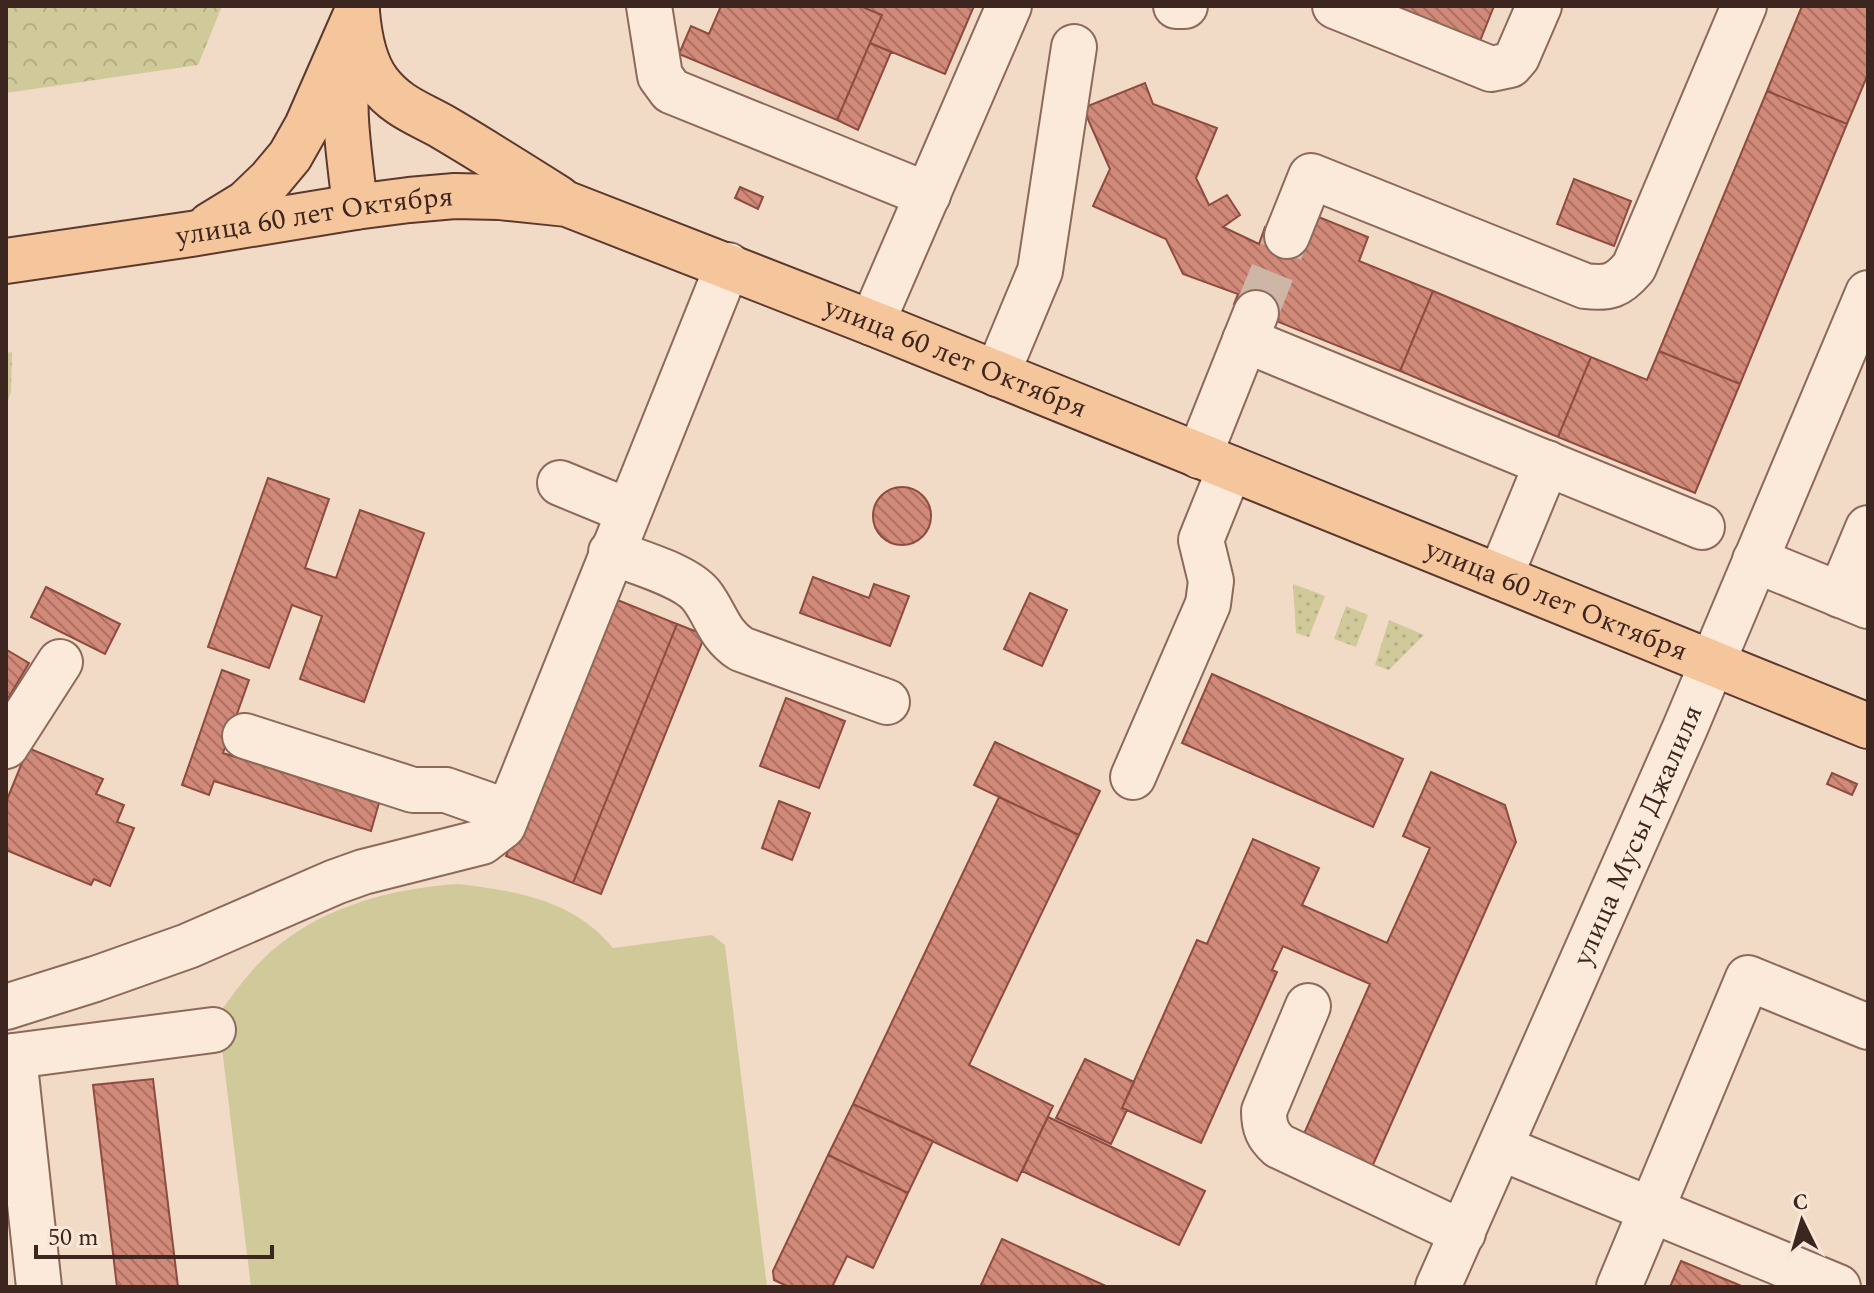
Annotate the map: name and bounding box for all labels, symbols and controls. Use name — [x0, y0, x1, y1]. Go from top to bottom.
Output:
street label: улица 60 лет Октября — [172, 175, 455, 258]
street label: улица 60 лет Октября — [817, 285, 1094, 429]
street label: улица 60 лет Октября — [1418, 527, 1694, 672]
street label: улица Мусы Джалиля — [1561, 698, 1714, 973]
north arrow — [1762, 1181, 1842, 1261]
text: С — [1791, 1185, 1810, 1220]
scale bar — [36, 1209, 272, 1259]
text: 50 m — [48, 1220, 99, 1256]

